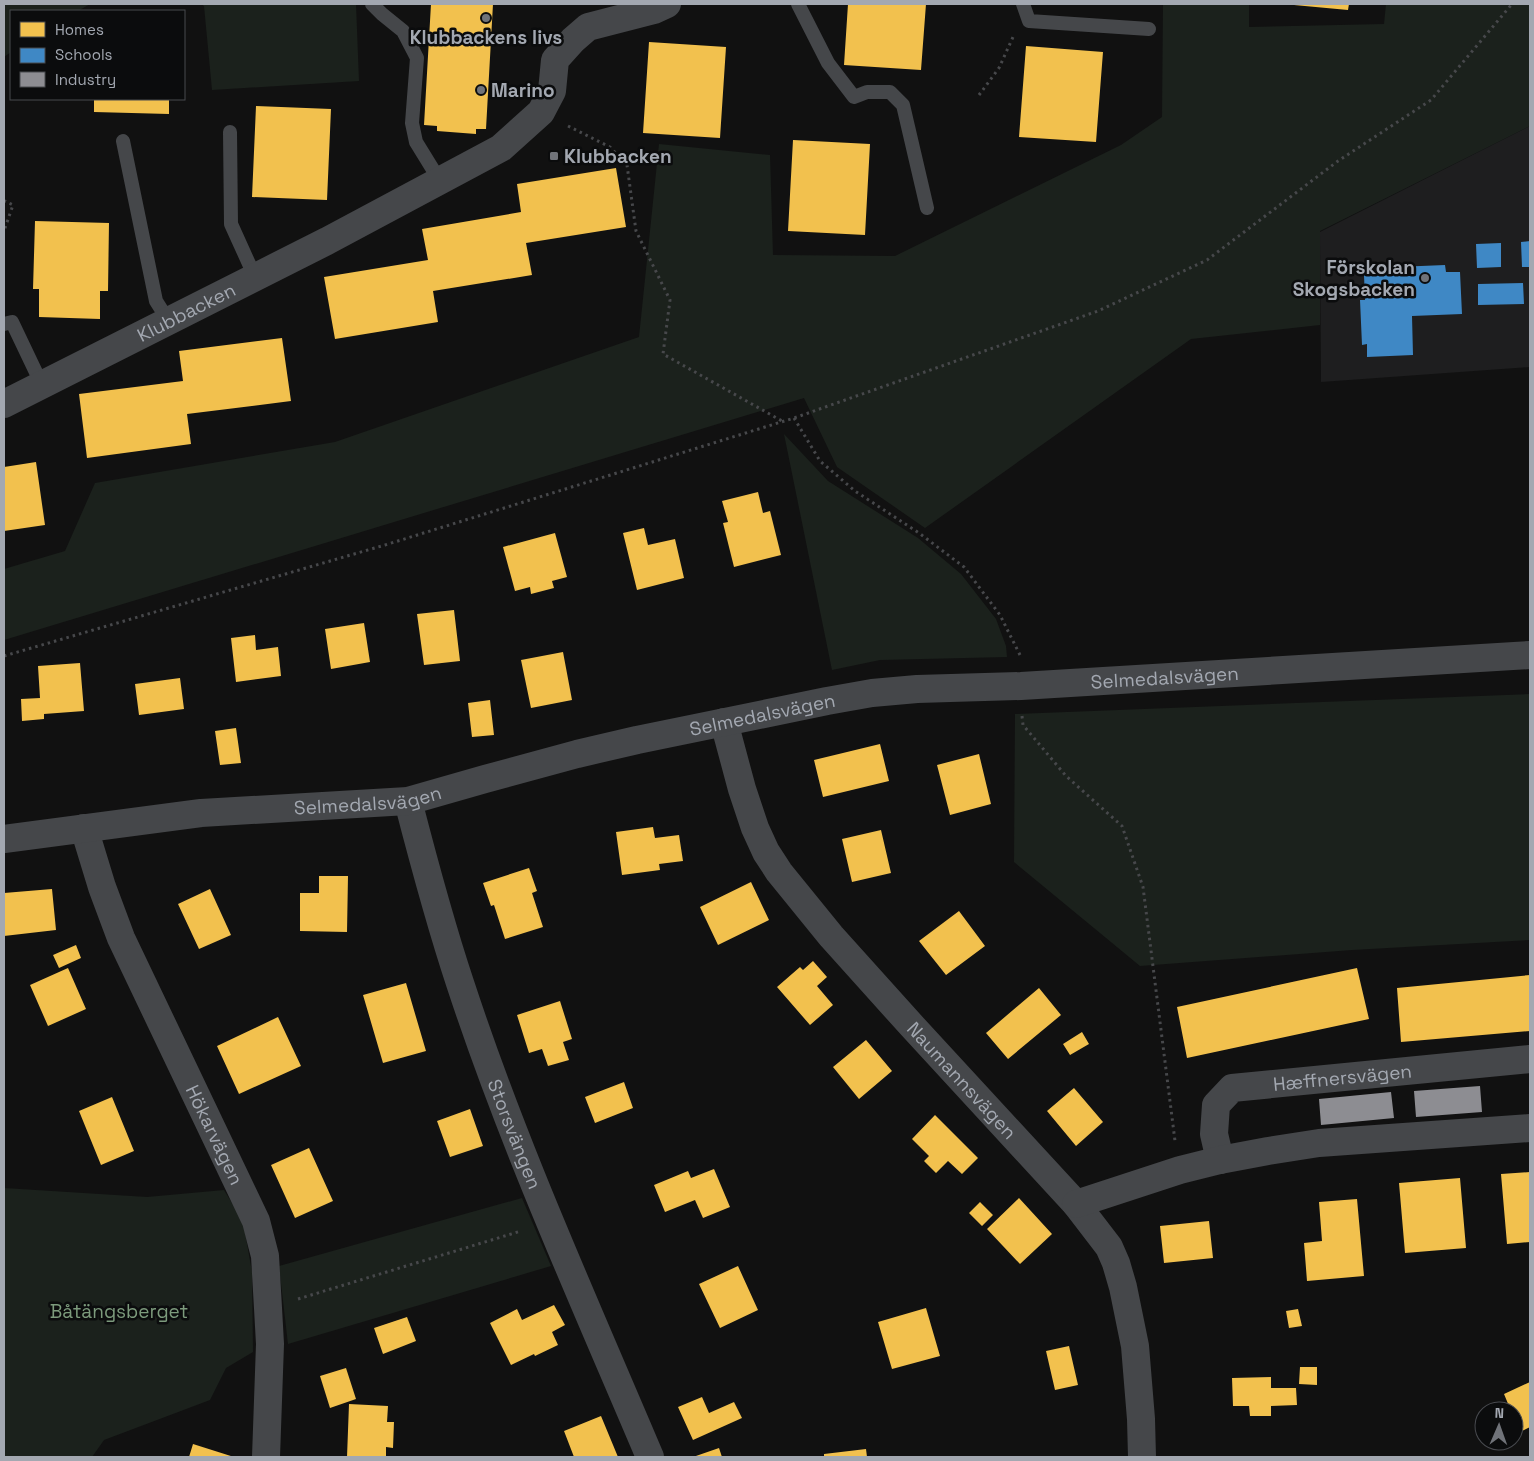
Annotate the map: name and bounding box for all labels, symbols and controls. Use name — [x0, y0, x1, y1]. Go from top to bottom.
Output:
legend — [10, 10, 185, 100]
marker: Klubbackens livs — [480, 12, 492, 24]
text: Homes — [55, 20, 104, 39]
place label: Klubbackens livs — [410, 25, 562, 50]
text: Schools — [55, 45, 113, 64]
text: Industry — [55, 70, 116, 89]
place label: Marino — [491, 78, 555, 103]
marker: Marino — [475, 84, 487, 96]
place label: Klubbacken — [564, 144, 672, 169]
marker: Klubbacken — [548, 150, 560, 162]
place label: Förskolan Skogsbacken — [1293, 255, 1415, 302]
marker: Förskolan Skogsbacken — [1419, 272, 1431, 284]
street label: Klubbacken — [133, 277, 240, 347]
street label: Selmedalsvägen — [1090, 660, 1240, 694]
street label: Selmedalsvägen — [687, 687, 837, 741]
street label: Selmedalsvägen — [293, 780, 444, 820]
street label: Naumannsvägen — [902, 1016, 1022, 1144]
street label: Hæffnersvägen — [1272, 1058, 1413, 1096]
street label: Storsvängen — [482, 1075, 548, 1193]
street label: Hökarvägen — [180, 1081, 249, 1189]
park label: Båtängsberget — [50, 1299, 188, 1324]
north arrow — [1474, 1401, 1524, 1451]
text: N — [1494, 1404, 1504, 1422]

